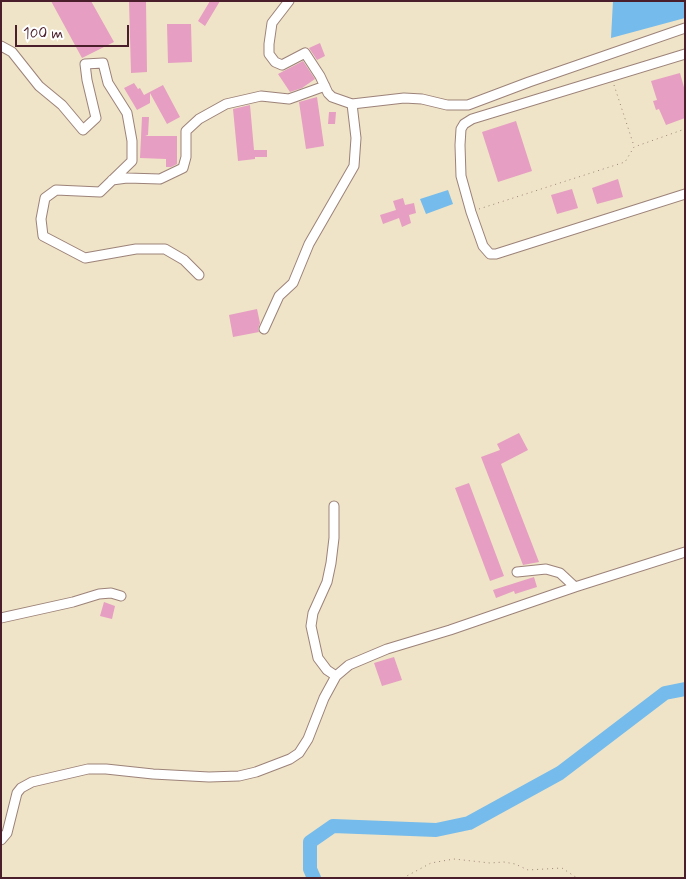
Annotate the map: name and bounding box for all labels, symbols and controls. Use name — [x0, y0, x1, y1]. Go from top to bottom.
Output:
scale bar — [18, 15, 131, 47]
text: 100 m — [23, 24, 63, 44]

